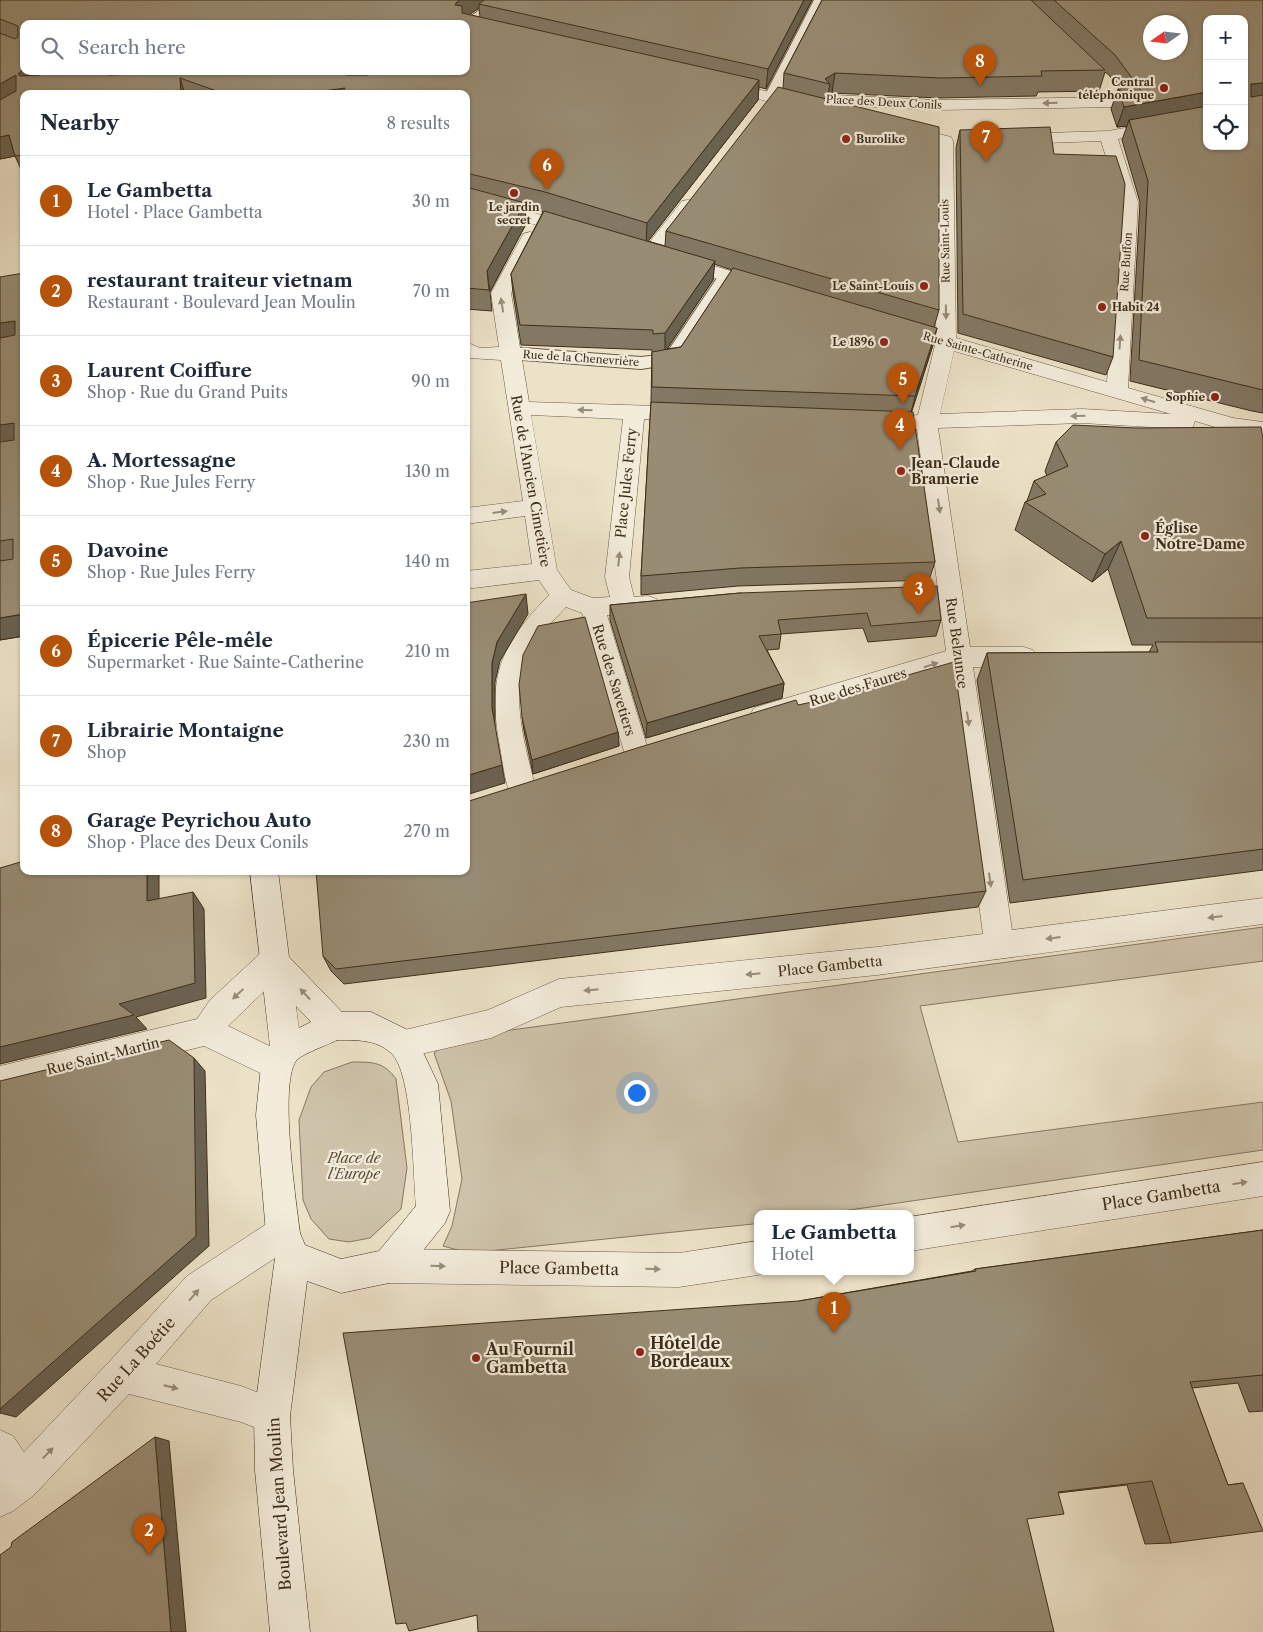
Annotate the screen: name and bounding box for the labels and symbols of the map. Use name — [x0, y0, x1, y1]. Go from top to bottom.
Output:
north arrow — [1143, 15, 1188, 60]
pin: 8 — [964, 45, 996, 86]
place label: Central téléphonique — [1078, 75, 1154, 102]
marker: Central téléphonique — [1158, 82, 1170, 94]
street label: Place des Deux Conils — [826, 92, 943, 112]
one-way arrow — [1041, 100, 1057, 108]
pin: 7 — [970, 121, 1002, 162]
place label: Burolike — [856, 132, 905, 146]
marker: Burolike — [840, 133, 852, 145]
pin: 6 — [531, 149, 563, 190]
marker: Le jardin secret — [508, 187, 520, 199]
street label: Rue Saint-Louis — [937, 199, 953, 283]
place label: Le jardin secret — [489, 200, 540, 227]
street label: Rue Buffon — [1117, 232, 1135, 292]
place label: Le Saint-Louis — [832, 279, 914, 293]
marker: Le Saint-Louis — [918, 280, 930, 292]
one-way arrow — [498, 297, 506, 313]
place label: Habit 24 — [1112, 300, 1160, 314]
marker: Habit 24 — [1096, 301, 1108, 313]
one-way arrow — [942, 304, 950, 320]
street label: Rue Sainte-Catherine — [921, 329, 1035, 373]
one-way arrow — [1117, 334, 1125, 350]
place label: Le 1896 — [832, 335, 874, 349]
marker: Le 1896 — [878, 336, 890, 348]
street label: Rue de la Chenevrière — [522, 347, 640, 369]
pin: 5 — [887, 363, 919, 404]
place label: Sophie — [1166, 390, 1205, 404]
marker: Sophie — [1209, 391, 1221, 403]
street label: Rue de l'Ancien Cimetière — [507, 394, 555, 569]
one-way arrow — [1140, 396, 1155, 404]
one-way arrow — [577, 406, 593, 414]
pin: 4 — [884, 409, 916, 450]
one-way arrow — [1070, 413, 1086, 421]
street label: Place Jules Ferry — [611, 427, 641, 539]
place label: Jean-Claude Bramerie — [908, 454, 1000, 488]
marker: Jean-Claude Bramerie — [895, 465, 907, 477]
one-way arrow — [935, 498, 943, 514]
one-way arrow — [493, 507, 509, 515]
place label: Église Notre-Dame — [1155, 518, 1245, 553]
marker: Église Notre-Dame — [1139, 530, 1151, 542]
one-way arrow — [615, 551, 623, 567]
pin: 3 — [903, 573, 935, 614]
street label: Rue Belzunce — [942, 596, 972, 690]
street label: Rue des Savetiers — [588, 622, 640, 738]
one-way arrow — [923, 661, 938, 669]
street label: Rue des Faures — [807, 664, 909, 710]
one-way arrow — [964, 711, 972, 727]
one-way arrow — [986, 872, 994, 888]
one-way arrow — [1206, 914, 1222, 922]
one-way arrow — [1045, 934, 1061, 942]
street label: Place Gambetta — [777, 951, 884, 980]
one-way arrow — [745, 970, 761, 978]
one-way arrow — [583, 986, 599, 994]
one-way arrow — [233, 988, 245, 1000]
one-way arrow — [299, 988, 311, 1000]
street label: Rue Saint-Martin — [45, 1033, 162, 1079]
your location — [624, 1080, 650, 1106]
park label: Place de l'Europe — [327, 1149, 382, 1183]
street label: Place Gambetta — [1100, 1176, 1222, 1214]
one-way arrow — [1232, 1178, 1248, 1186]
one-way arrow — [951, 1222, 967, 1230]
street label: Place Gambetta — [499, 1257, 620, 1279]
one-way arrow — [430, 1262, 446, 1270]
one-way arrow — [645, 1266, 661, 1274]
one-way arrow — [188, 1288, 199, 1301]
pin: 1 — [818, 1292, 850, 1333]
street label: Rue La Boétie — [93, 1312, 179, 1406]
place label: Hôtel de Bordeaux — [650, 1333, 731, 1371]
place label: Au Fournil Gambetta — [485, 1339, 574, 1377]
marker: Hôtel de Bordeaux — [634, 1346, 646, 1358]
marker: Au Fournil Gambetta — [470, 1352, 482, 1364]
one-way arrow — [163, 1383, 178, 1391]
street label: Boulevard Jean Moulin — [263, 1417, 295, 1591]
one-way arrow — [42, 1448, 54, 1460]
pin: 2 — [133, 1514, 165, 1555]

